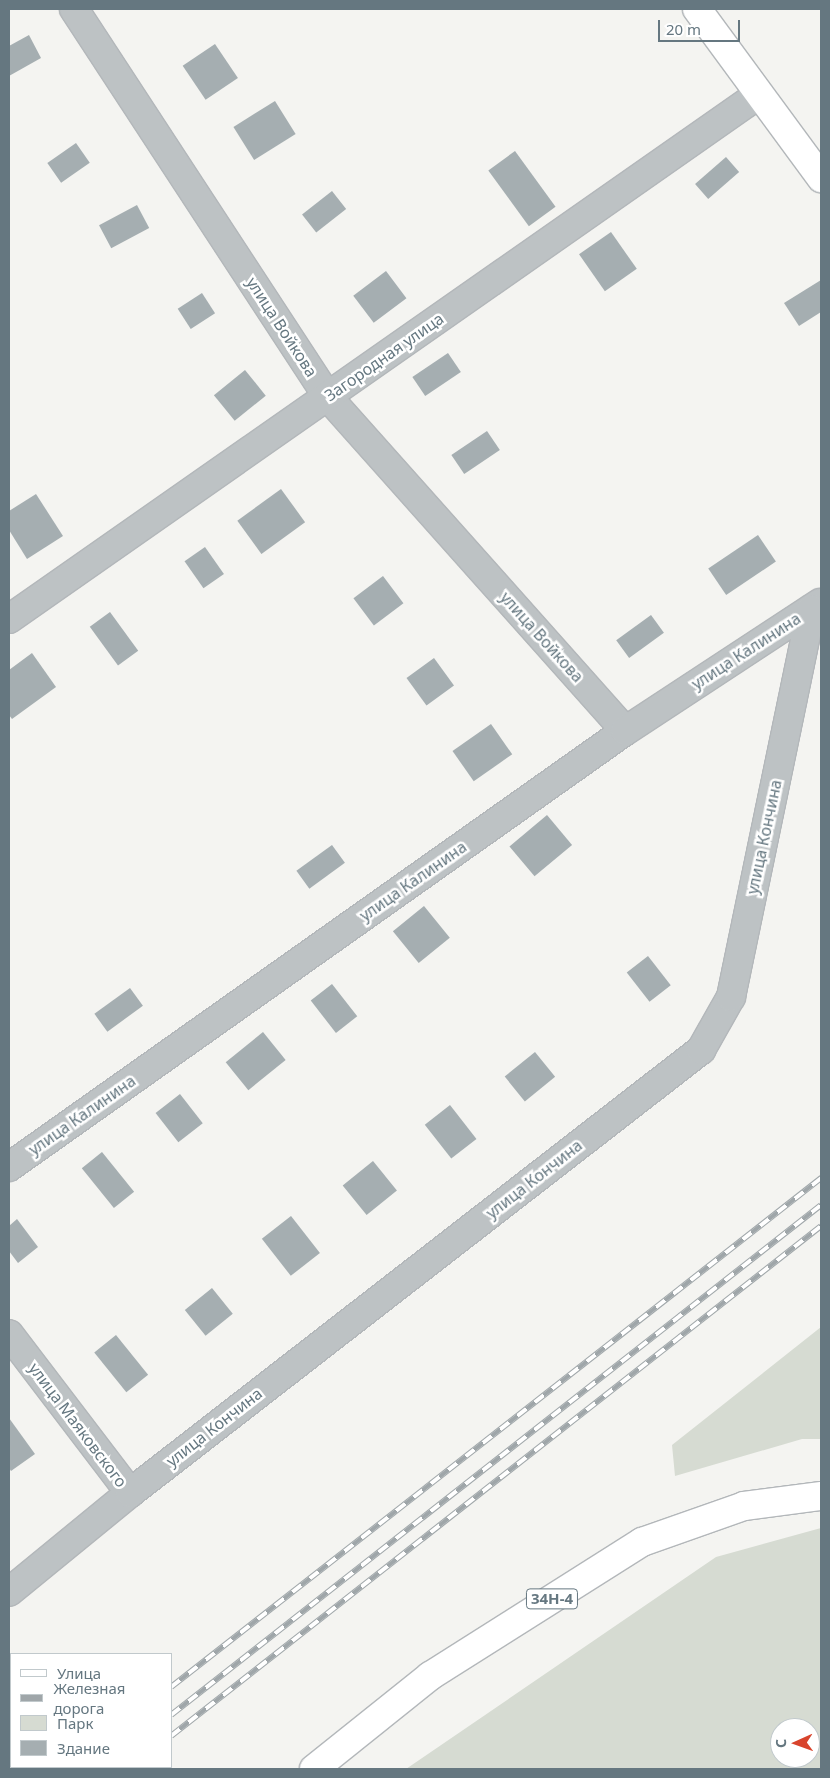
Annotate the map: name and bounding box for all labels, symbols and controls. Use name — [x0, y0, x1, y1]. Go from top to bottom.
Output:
scale bar — [660, 10, 742, 42]
text: 20 m — [666, 19, 701, 39]
street label: улица Войкова — [243, 274, 321, 380]
street label: Загородная улица — [321, 309, 447, 405]
street label: улица Войкова — [496, 588, 588, 686]
street label: улица Калинина — [688, 609, 804, 693]
street label: улица Кончина — [742, 778, 786, 896]
street label: улица Калинина — [356, 837, 470, 925]
street label: улица Калинина — [25, 1071, 139, 1159]
street label: улица Кончина — [482, 1136, 586, 1222]
street label: улица Маяковского — [25, 1359, 131, 1491]
street label: улица Кончина — [162, 1384, 266, 1470]
road number: 34Н-4 — [526, 1586, 578, 1612]
legend — [10, 1653, 172, 1768]
text: Улица — [57, 1663, 101, 1683]
text: Железная дорога — [53, 1678, 126, 1718]
text: Парк — [57, 1713, 93, 1733]
north arrow — [770, 1718, 820, 1768]
text: Здание — [57, 1738, 110, 1758]
text: С — [771, 1739, 790, 1748]

